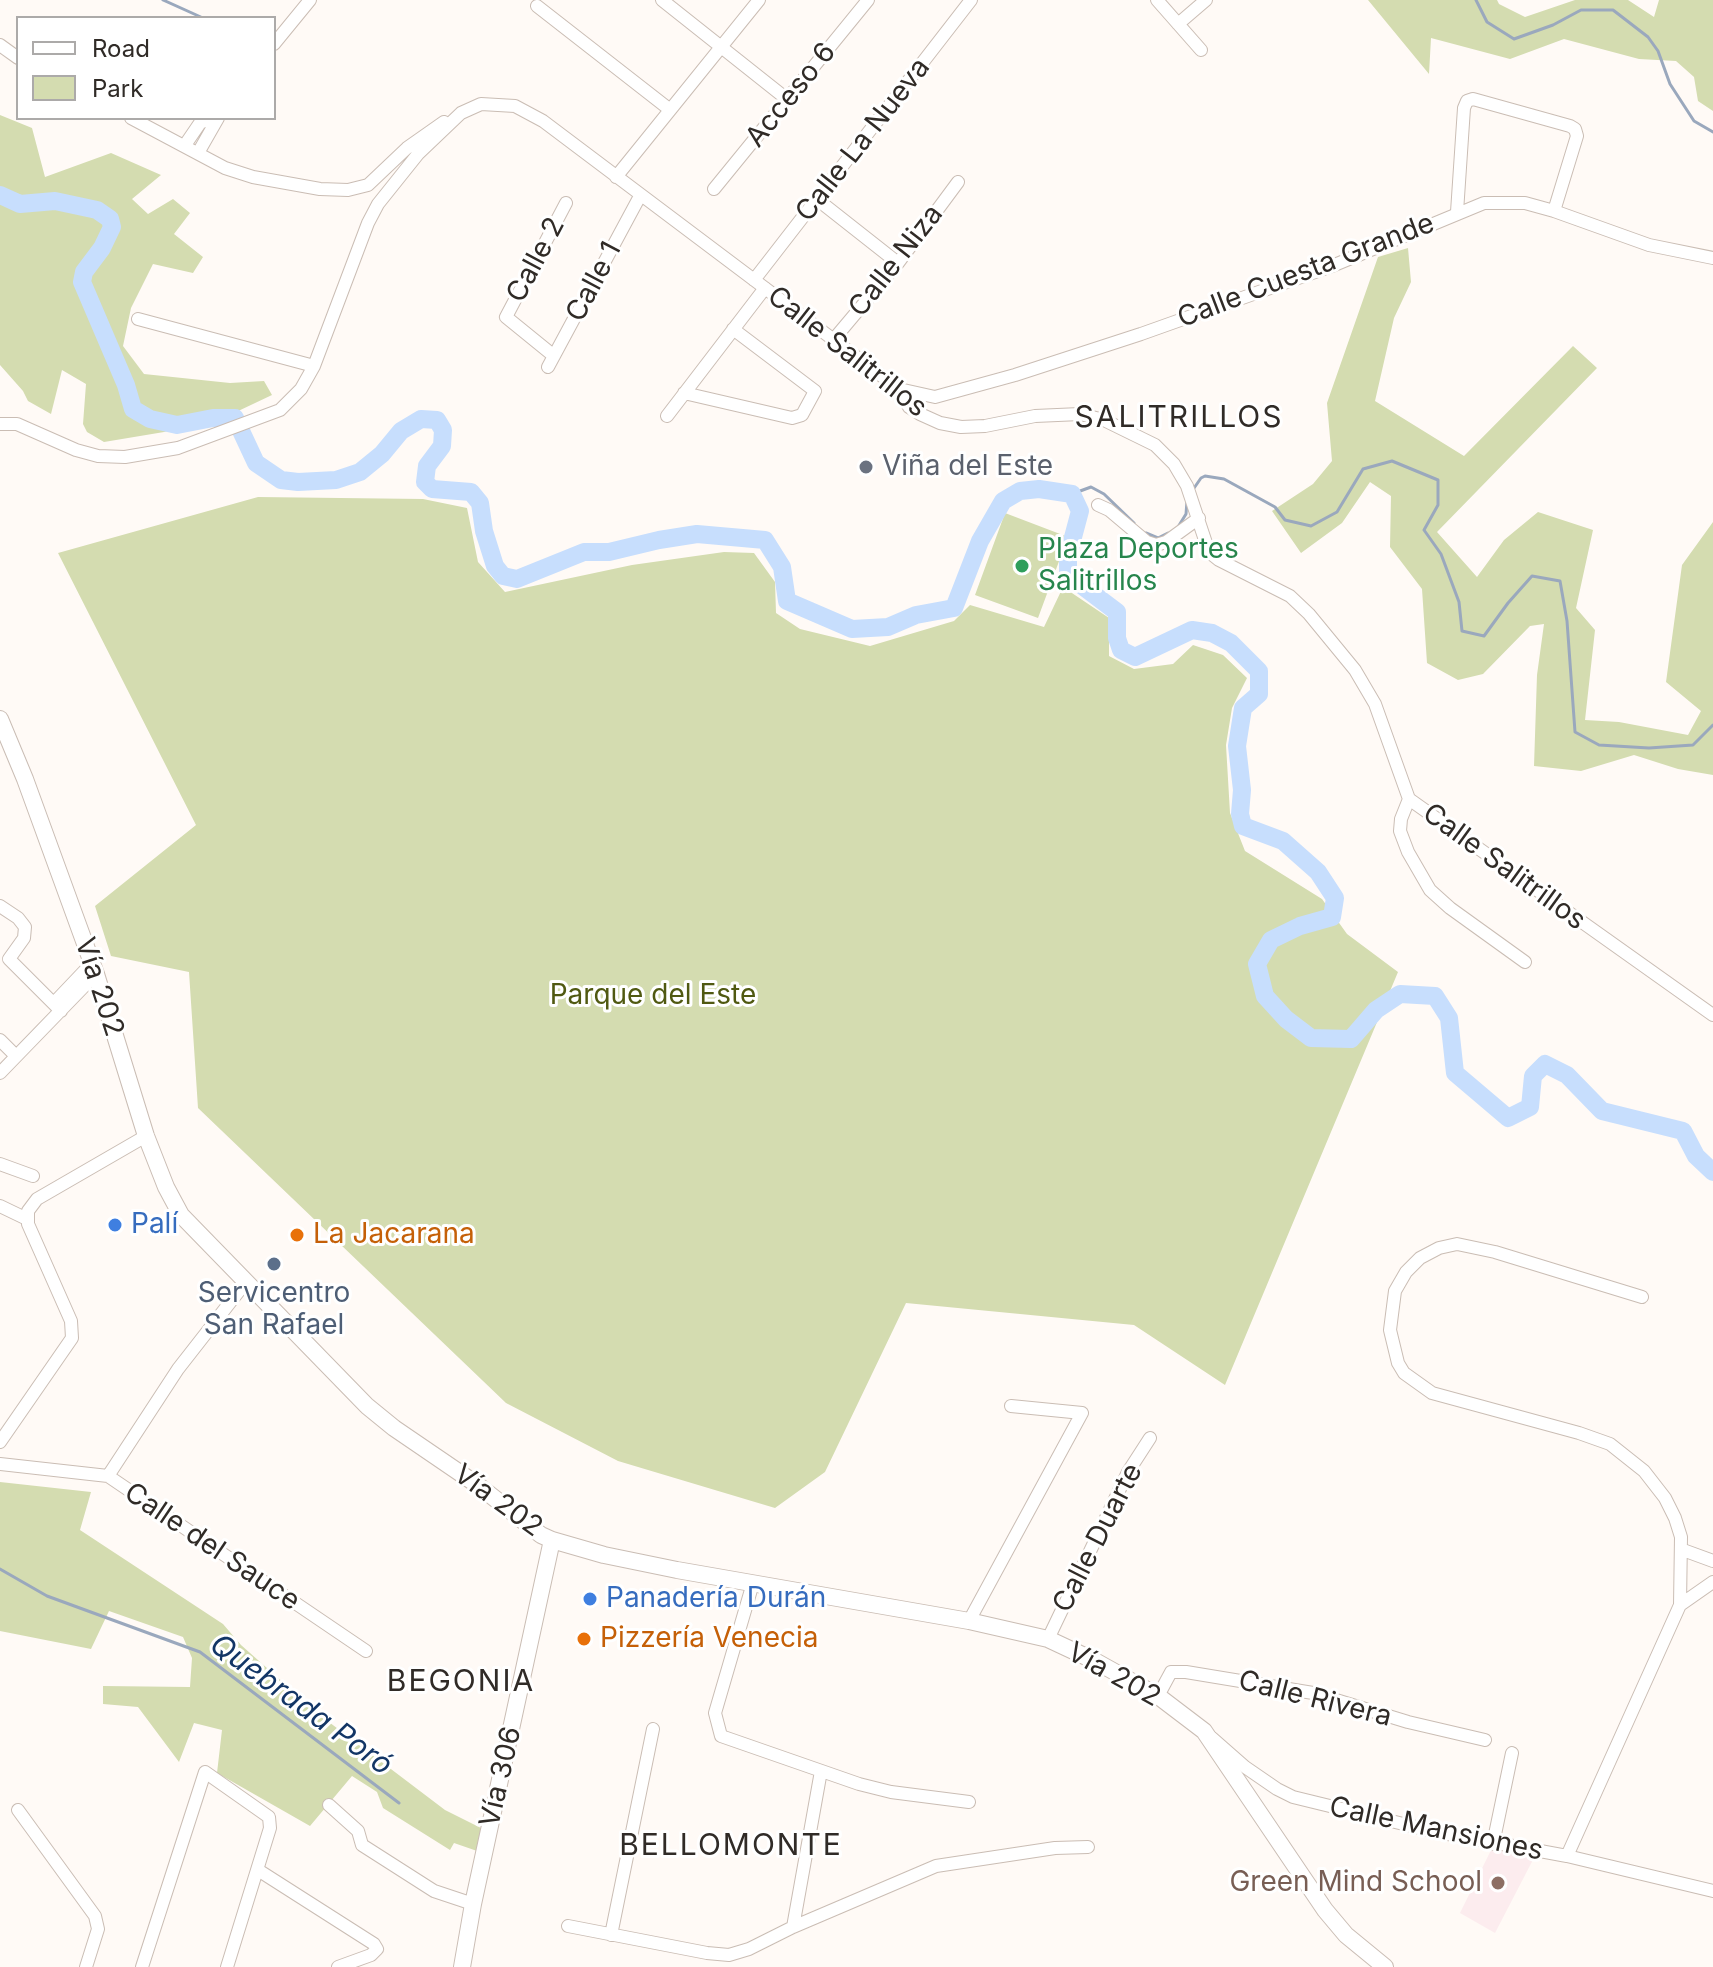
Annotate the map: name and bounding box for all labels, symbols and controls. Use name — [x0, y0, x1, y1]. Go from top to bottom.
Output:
legend — [16, 16, 276, 120]
text: Road — [92, 34, 150, 63]
street label: Acceso 6 — [739, 36, 843, 154]
street label: Calle La Nueva — [789, 52, 937, 228]
text: Park — [92, 74, 143, 103]
street label: Calle Niza — [842, 198, 950, 324]
street label: Calle Cuesta Grande — [1173, 207, 1439, 335]
street label: Calle 2 — [500, 212, 572, 308]
street label: Calle 1 — [559, 236, 629, 328]
street label: Calle Salitrillos — [761, 279, 933, 425]
district label: SALITRILLOS — [1075, 400, 1283, 436]
place label: Viña del Este — [882, 450, 1053, 484]
marker: Viña del Este — [857, 458, 875, 476]
place label: Plaza Deportes Salitrillos — [1038, 533, 1239, 599]
marker: Plaza Deportes Salitrillos — [1013, 557, 1031, 575]
street label: Calle Salitrillos — [1416, 797, 1592, 937]
street label: Vía 202 — [67, 934, 131, 1040]
park label: Parque del Este — [550, 979, 756, 1013]
place label: Palí — [131, 1208, 178, 1242]
marker: Palí — [106, 1216, 124, 1234]
place label: La Jacarana — [313, 1218, 475, 1252]
marker: La Jacarana — [288, 1226, 306, 1244]
marker: Servicentro San Rafael — [265, 1255, 283, 1273]
place label: Servicentro San Rafael — [198, 1277, 350, 1343]
street label: Vía 202 — [447, 1458, 549, 1544]
street label: Calle Duarte — [1046, 1458, 1150, 1618]
street label: Calle del Sauce — [118, 1476, 306, 1618]
place label: Panadería Durán — [606, 1582, 826, 1616]
marker: Panadería Durán — [581, 1590, 599, 1608]
place label: Pizzería Venecia — [600, 1622, 818, 1656]
water label: Quebrada Poró — [203, 1627, 399, 1783]
marker: Pizzería Venecia — [575, 1630, 593, 1648]
street label: Vía 202 — [1061, 1636, 1167, 1714]
district label: BEGONIA — [387, 1664, 535, 1700]
street label: Calle Rivera — [1235, 1664, 1395, 1734]
street label: Vía 306 — [473, 1724, 529, 1830]
street label: Calle Mansiones — [1326, 1790, 1546, 1868]
district label: BELLOMONTE — [619, 1828, 843, 1864]
place label: Green Mind School — [1229, 1866, 1482, 1900]
marker: Green Mind School — [1489, 1874, 1507, 1892]

